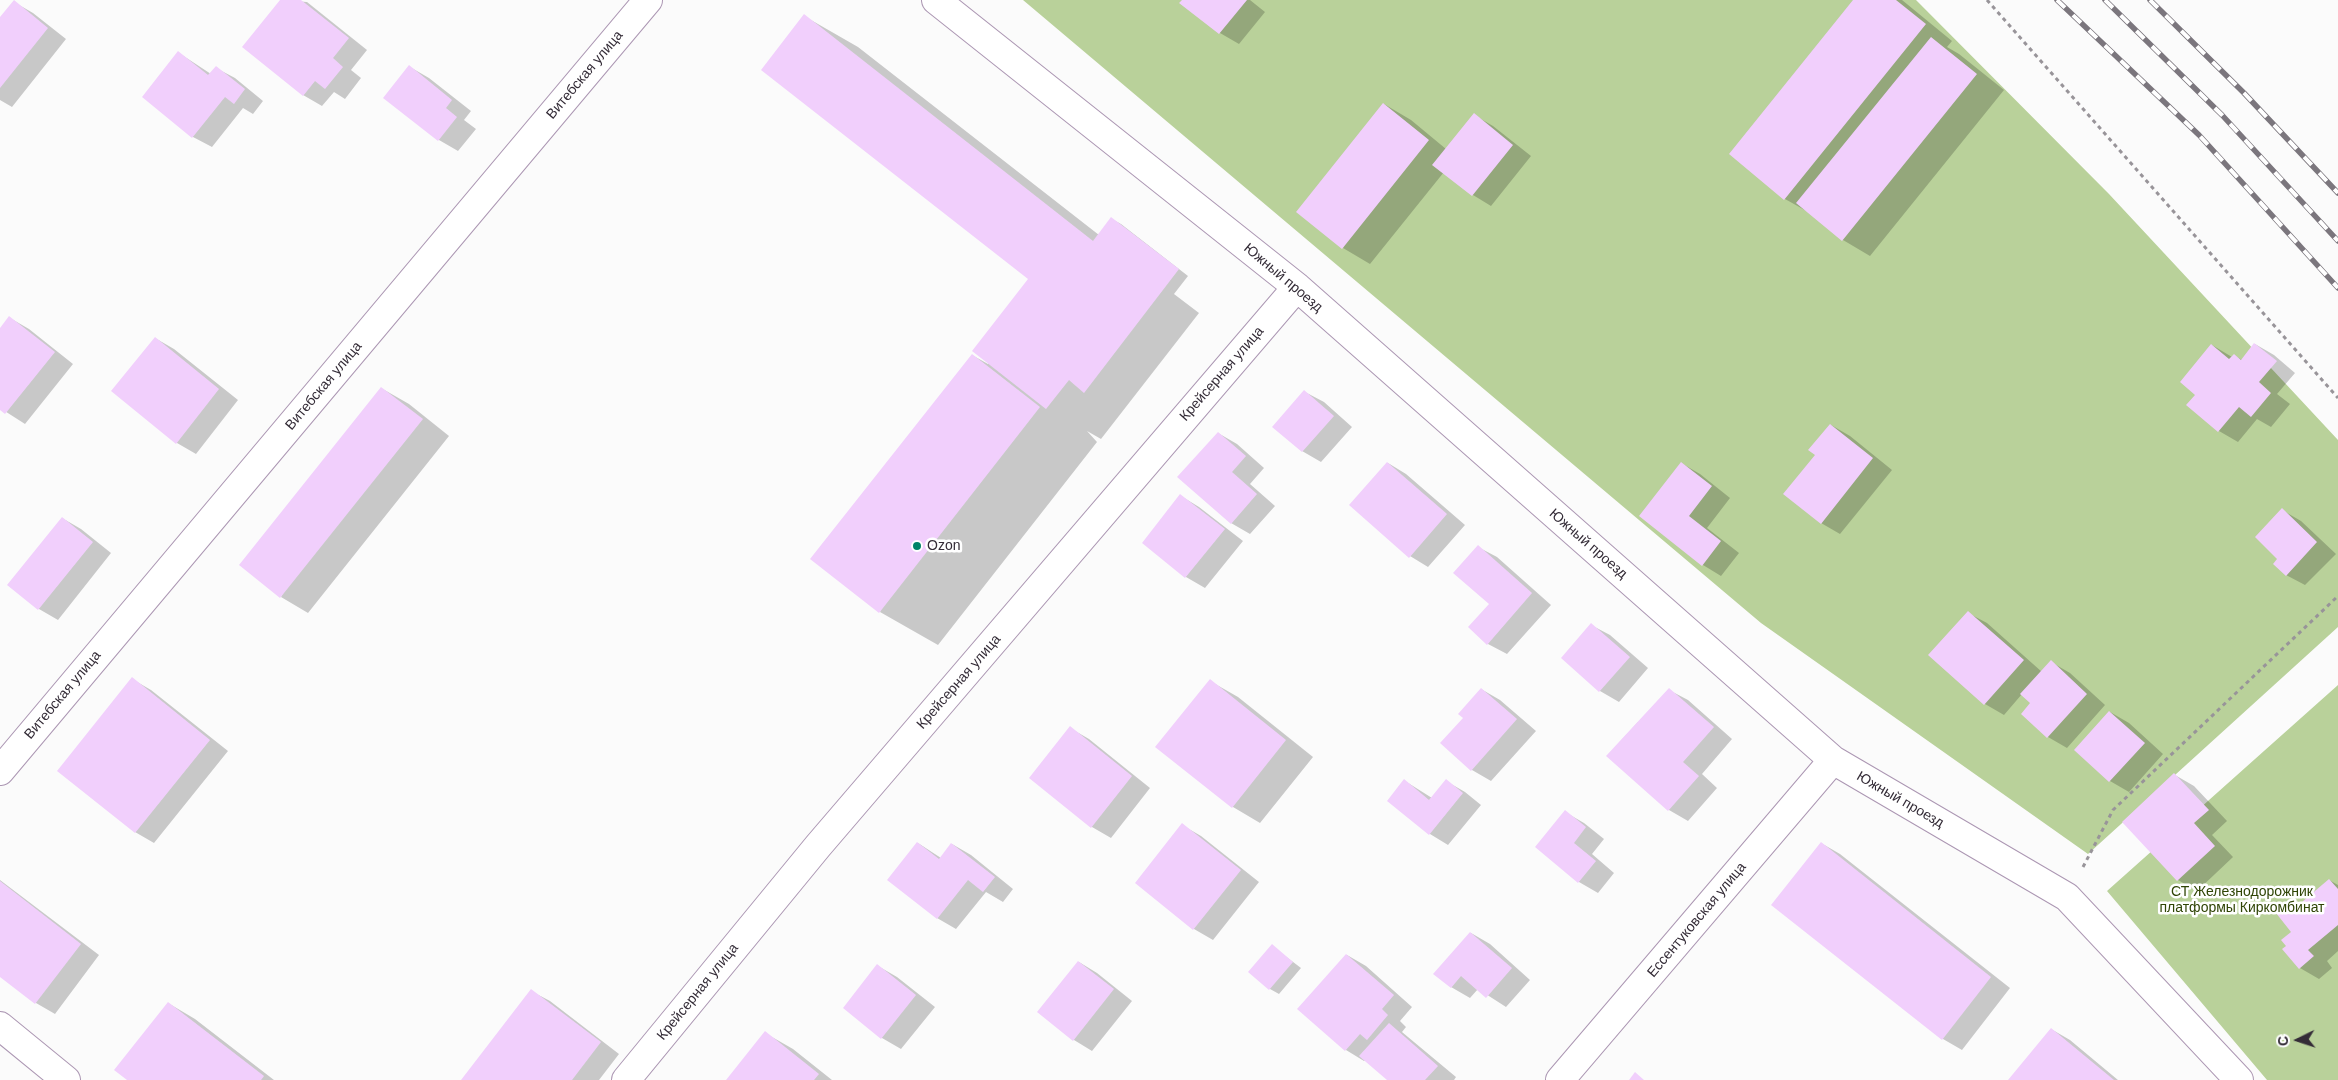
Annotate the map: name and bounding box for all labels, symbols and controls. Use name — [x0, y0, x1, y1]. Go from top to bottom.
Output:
street label: Витебская улица — [543, 27, 627, 123]
street label: Южный проезд — [1240, 240, 1326, 316]
street label: Крейсерная улица — [1176, 323, 1268, 425]
street label: Витебская улица — [282, 338, 366, 434]
street label: Южный проезд — [1546, 506, 1630, 582]
place label: Ozon — [927, 538, 960, 554]
marker: Ozon — [911, 540, 923, 552]
street label: Крейсерная улица — [913, 631, 1005, 733]
street label: Витебская улица — [21, 647, 105, 743]
street label: Южный проезд — [1853, 768, 1947, 832]
street label: Ессентуковская улица — [1644, 859, 1750, 981]
park label: СТ Железнодорожник платформы Киркомбинат — [2159, 884, 2325, 916]
street label: Крейсерная улица — [654, 940, 742, 1044]
north arrow — [2273, 1015, 2323, 1065]
text: С — [2275, 1035, 2291, 1047]

